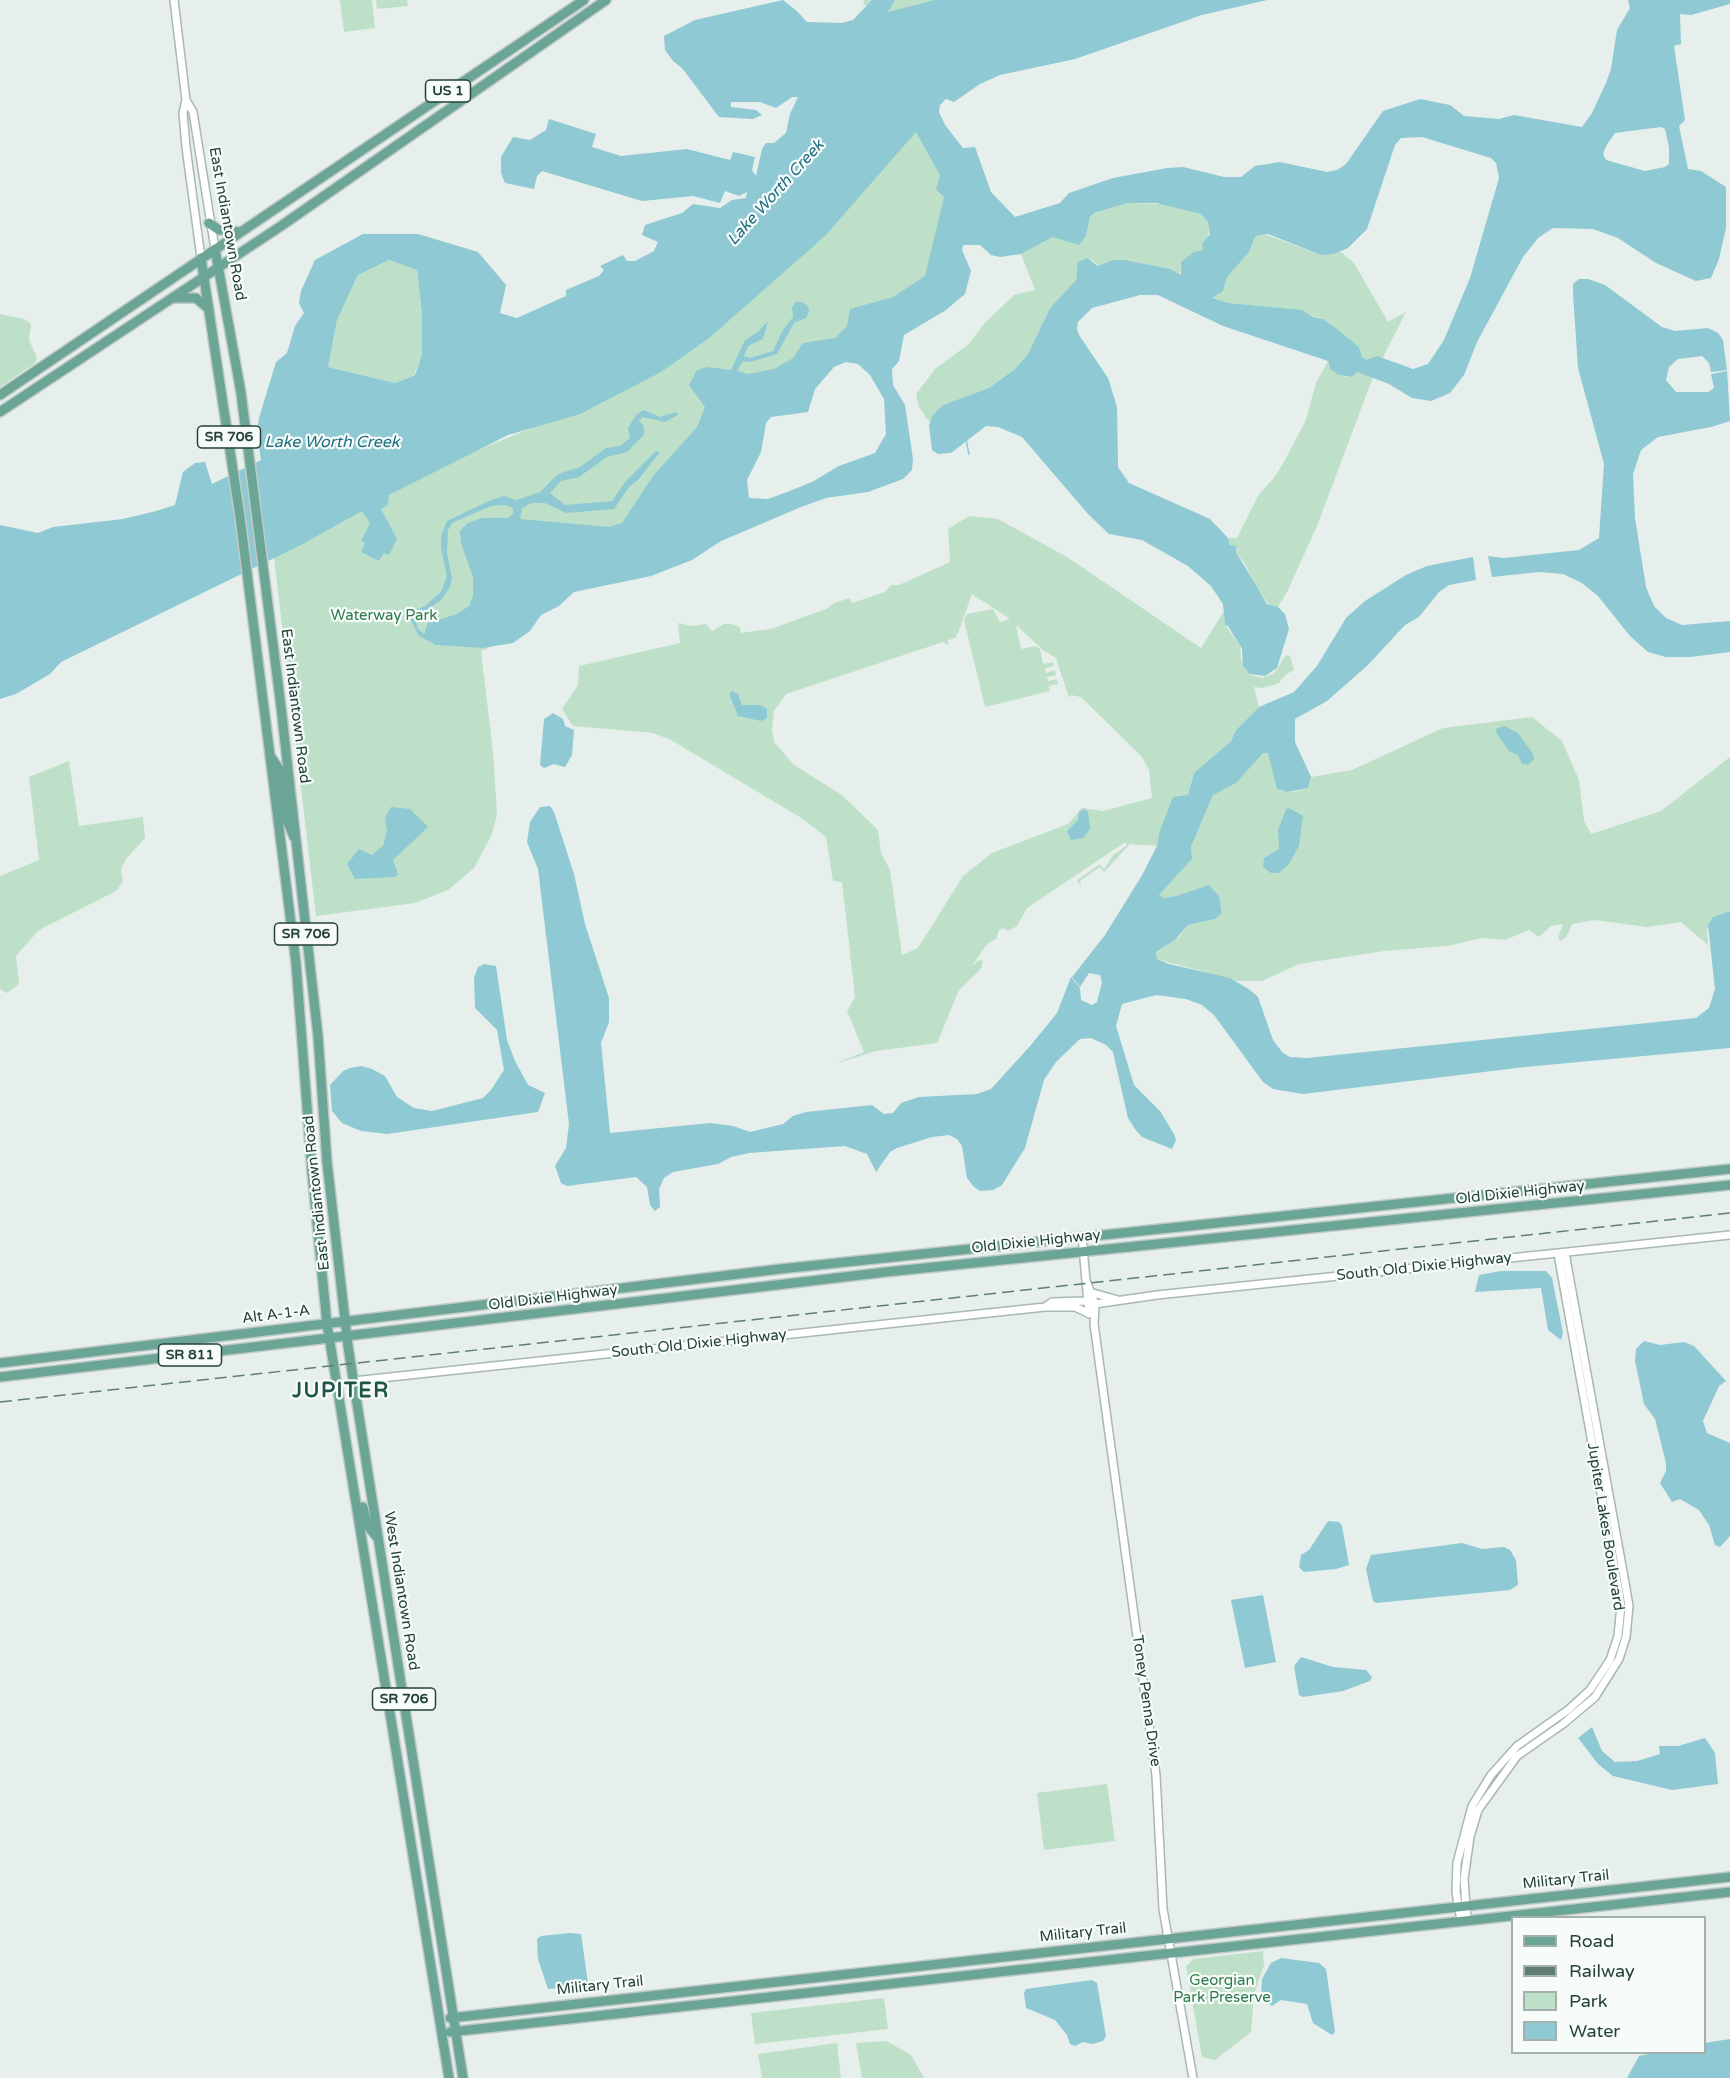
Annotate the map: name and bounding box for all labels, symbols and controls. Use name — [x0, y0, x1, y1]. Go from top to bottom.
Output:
road number: US 1 — [426, 80, 470, 102]
water label: Lake Worth Creek — [724, 136, 828, 250]
street label: East Indiantown Road — [205, 146, 249, 302]
road number: SR 706 — [198, 426, 260, 448]
water label: Lake Worth Creek — [264, 433, 400, 453]
park label: Waterway Park — [331, 607, 437, 625]
street label: East Indiantown Road — [277, 628, 313, 784]
road number: SR 706 — [274, 923, 338, 945]
street label: East Indiantown Road — [300, 1115, 334, 1271]
street label: Old Dixie Highway — [1455, 1177, 1585, 1209]
street label: Old Dixie Highway — [971, 1226, 1101, 1258]
street label: South Old Dixie Highway — [1336, 1249, 1512, 1285]
street label: Old Dixie Highway — [488, 1281, 618, 1315]
street label: Alt A-1-A — [241, 1302, 311, 1328]
street label: South Old Dixie Highway — [611, 1326, 787, 1362]
road number: SR 811 — [158, 1344, 222, 1366]
district label: JUPITER — [292, 1378, 390, 1404]
street label: Jupiter Lakes Boulevard — [1583, 1442, 1627, 1612]
street label: West Indiantown Road — [380, 1510, 422, 1672]
street label: Toney Penna Drive — [1128, 1634, 1164, 1768]
road number: SR 706 — [372, 1688, 436, 1710]
street label: Military Trail — [1522, 1866, 1610, 1894]
legend — [1511, 1916, 1706, 2054]
street label: Military Trail — [1039, 1919, 1127, 1947]
text: Road — [1569, 1930, 1614, 1952]
text: Railway — [1569, 1960, 1635, 1982]
street label: Military Trail — [556, 1972, 644, 2000]
park label: Georgian Park Preserve — [1173, 1972, 1271, 2007]
text: Park — [1569, 1990, 1607, 2012]
text: Water — [1569, 2020, 1620, 2042]

